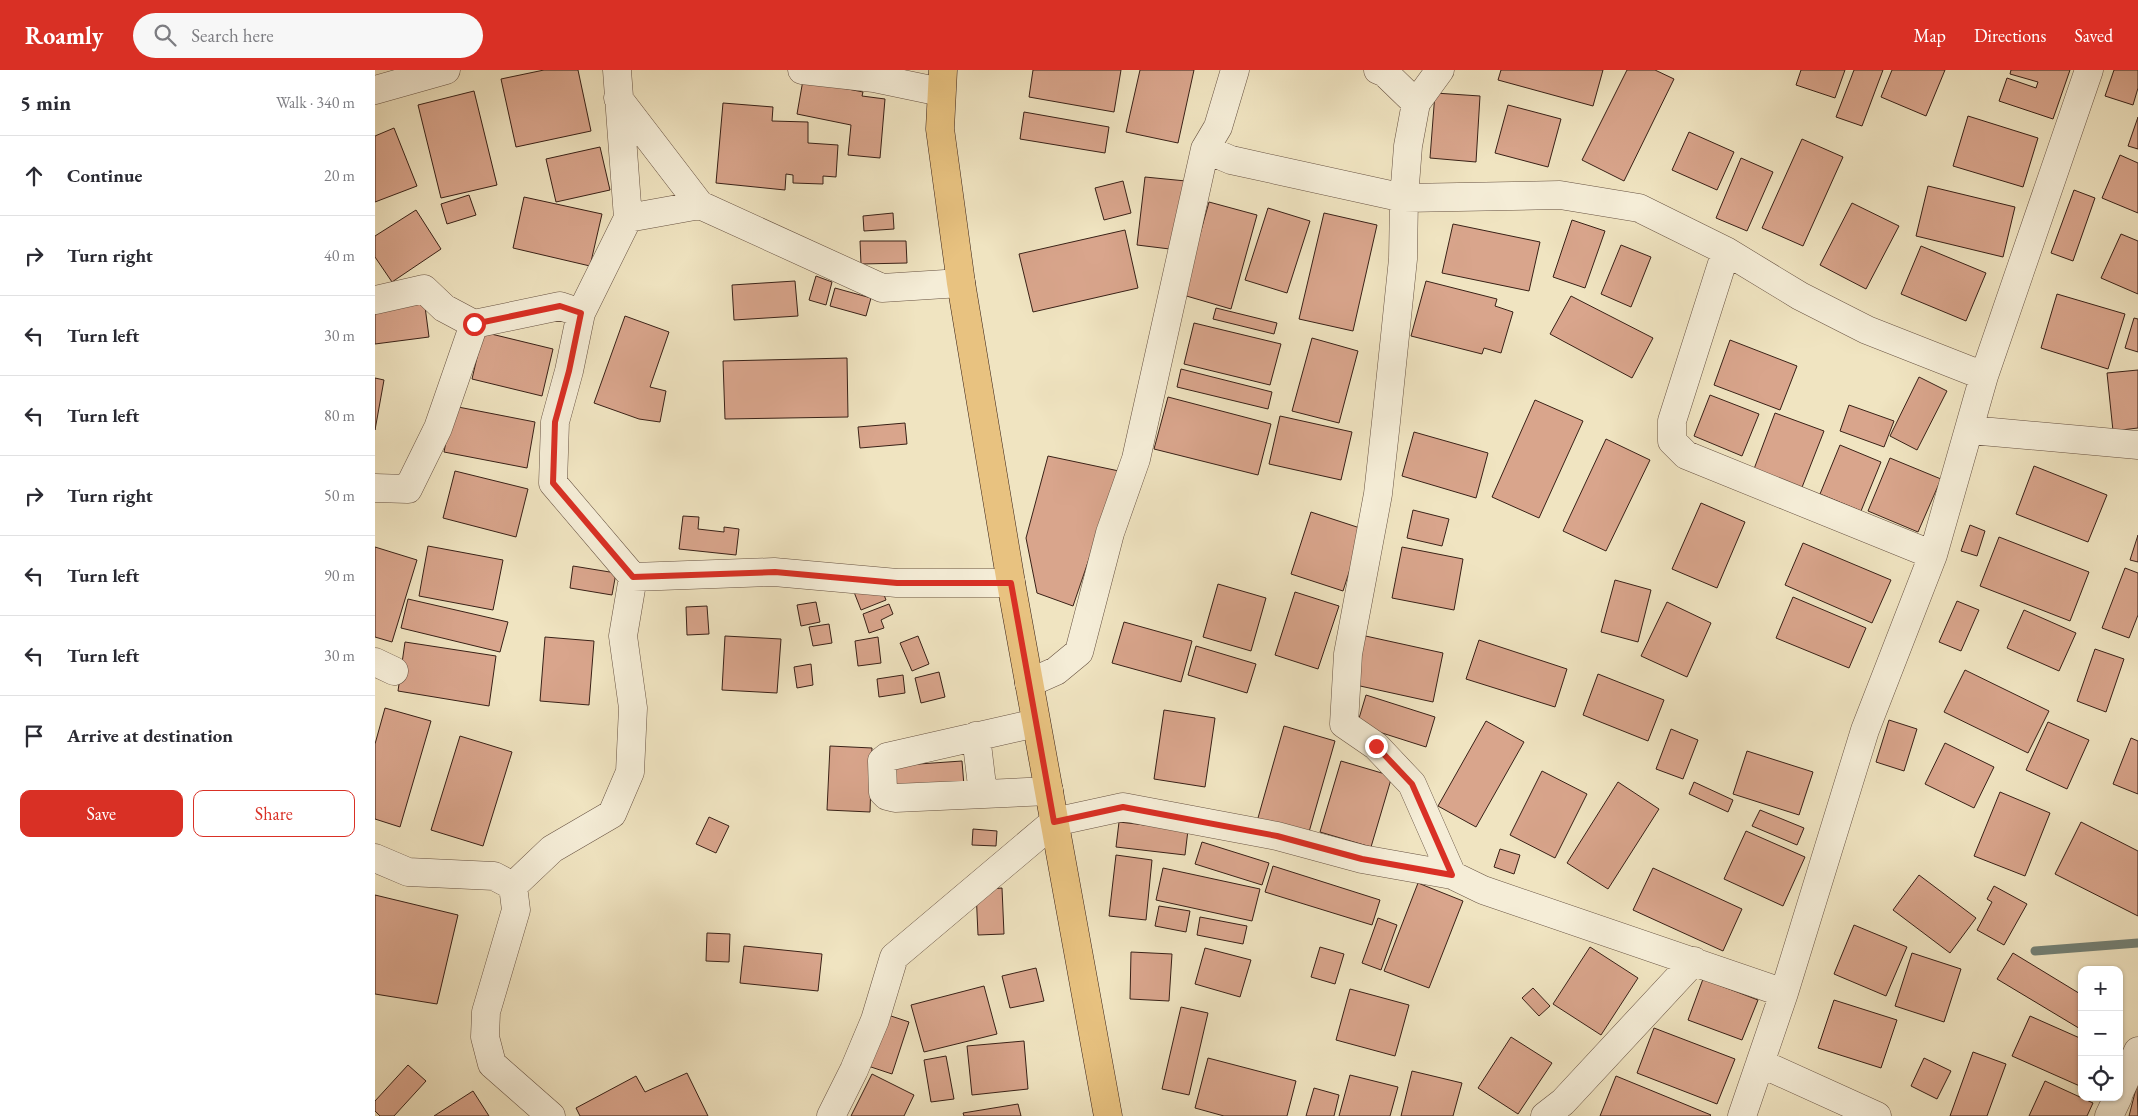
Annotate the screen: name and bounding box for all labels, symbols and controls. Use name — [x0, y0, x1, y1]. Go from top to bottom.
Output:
search box — [133, 13, 483, 58]
text: Roamly — [25, 20, 103, 51]
icon: search — [151, 21, 179, 49]
text: Search here — [191, 23, 274, 48]
text: Map — [1914, 24, 1946, 47]
text: Directions — [1974, 24, 2046, 47]
text: Saved — [2074, 24, 2113, 47]
text: 5 min — [20, 89, 71, 116]
text: Walk · 340 m — [276, 92, 355, 113]
icon: ahead — [20, 162, 48, 190]
text: Continue — [67, 163, 142, 188]
text: 20 m — [324, 165, 355, 186]
icon: right — [20, 242, 48, 270]
text: Turn right — [67, 243, 153, 268]
text: 40 m — [324, 245, 355, 266]
route start — [463, 313, 486, 336]
icon: left — [20, 322, 48, 350]
text: Turn left — [67, 323, 139, 348]
text: 30 m — [324, 325, 355, 346]
icon: left — [20, 402, 48, 430]
text: Turn left — [67, 403, 139, 428]
text: 80 m — [324, 405, 355, 426]
icon: right — [20, 482, 48, 510]
text: Turn right — [67, 483, 153, 508]
text: 50 m — [324, 485, 355, 506]
icon: left — [20, 562, 48, 590]
text: Turn left — [67, 563, 139, 588]
text: 90 m — [324, 565, 355, 586]
icon: left — [20, 642, 48, 670]
text: Turn left — [67, 643, 139, 668]
text: 30 m — [324, 645, 355, 666]
icon: arrive — [20, 722, 48, 750]
text: Arrive at destination — [67, 723, 233, 748]
route end — [1365, 735, 1388, 758]
button: Save — [20, 790, 183, 837]
button: Share — [193, 790, 355, 837]
map controls — [2078, 966, 2123, 1101]
button: + — [2078, 966, 2123, 1011]
button: − — [2078, 1011, 2123, 1056]
button: locate — [2078, 1056, 2123, 1101]

